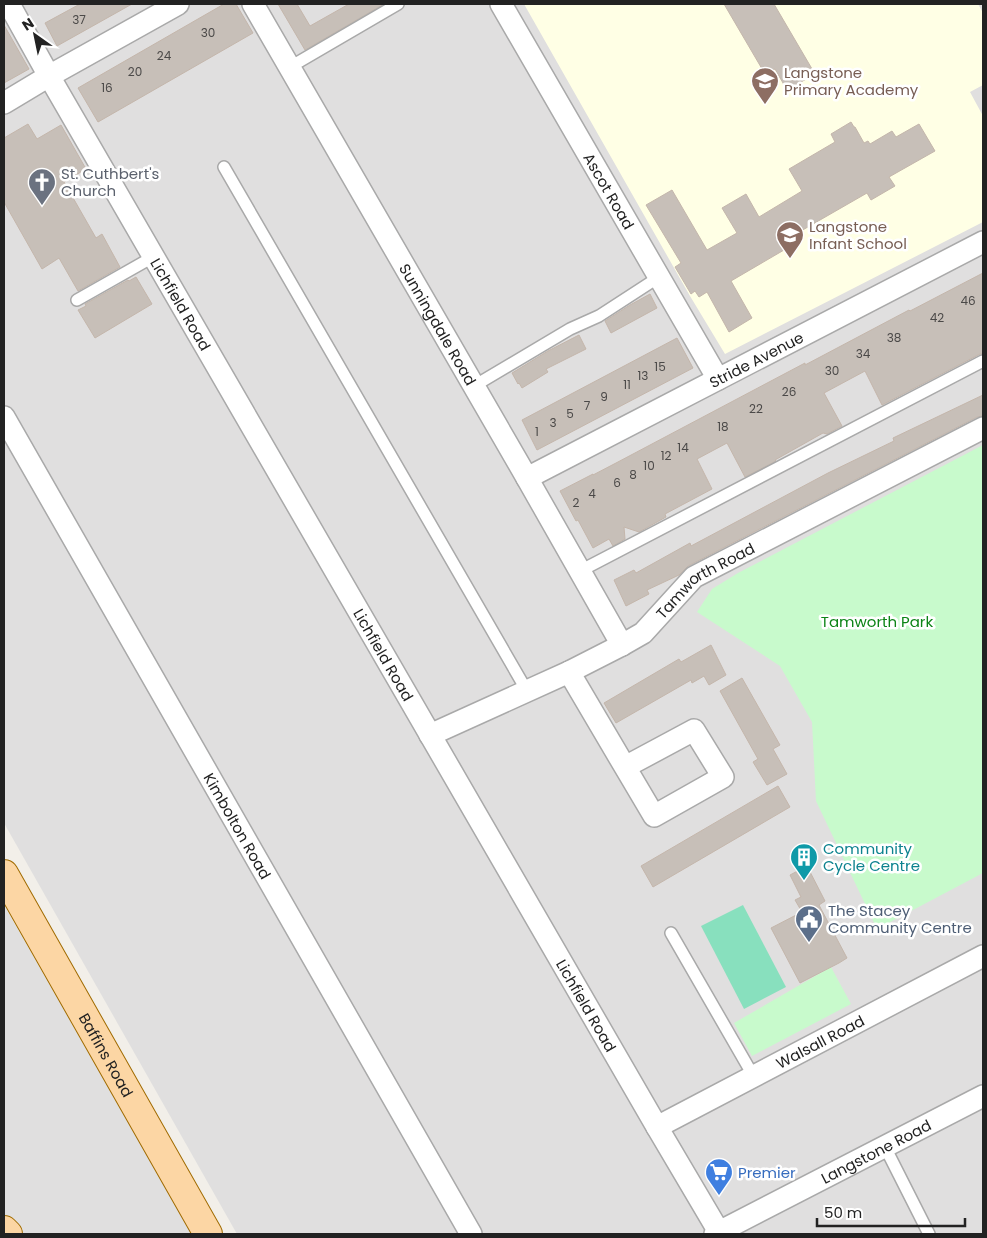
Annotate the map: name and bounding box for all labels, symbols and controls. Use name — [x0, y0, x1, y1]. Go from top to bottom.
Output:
north arrow — [10, 10, 60, 60]
house number: 37 — [72, 11, 86, 28]
text: N — [18, 13, 38, 35]
house number: 30 — [201, 24, 215, 41]
house number: 24 — [157, 47, 172, 64]
place label: Langstone Primary Academy — [784, 62, 919, 100]
house number: 20 — [128, 63, 142, 80]
school or university icon: Langstone Primary Academy — [750, 66, 780, 105]
house number: 16 — [101, 79, 113, 96]
street label: Ascot Road — [579, 149, 640, 233]
place label: St. Cuthbert's Church — [61, 163, 160, 201]
church icon: St. Cuthbert's Church — [27, 167, 57, 206]
place label: Langstone Infant School — [809, 216, 907, 254]
school or university icon: Langstone Infant School — [775, 220, 805, 259]
street label: Lichfield Road — [146, 254, 216, 354]
street label: Sunningdale Road — [395, 260, 482, 389]
house number: 46 — [960, 292, 976, 309]
house number: 42 — [930, 309, 944, 326]
street label: Stride Avenue — [705, 326, 807, 393]
house number: 38 — [887, 329, 901, 346]
house number: 34 — [856, 345, 871, 362]
house number: 15 — [654, 358, 666, 375]
house number: 30 — [825, 362, 839, 379]
house number: 13 — [638, 367, 648, 384]
house number: 11 — [623, 376, 631, 393]
house number: 26 — [782, 383, 796, 400]
house number: 9 — [600, 388, 608, 405]
house number: 7 — [584, 397, 591, 414]
house number: 22 — [749, 400, 763, 417]
house number: 5 — [566, 405, 574, 422]
house number: 3 — [549, 414, 557, 431]
house number: 18 — [717, 418, 729, 435]
house number: 1 — [535, 423, 539, 440]
house number: 14 — [677, 439, 689, 456]
house number: 12 — [661, 447, 671, 464]
house number: 10 — [643, 457, 655, 474]
house number: 8 — [629, 466, 637, 483]
house number: 6 — [613, 474, 621, 491]
house number: 4 — [588, 485, 596, 502]
house number: 2 — [573, 494, 580, 511]
street label: Tamworth Road — [651, 537, 758, 623]
street label: Lichfield Road — [349, 605, 419, 705]
park label: Tamworth Park — [821, 611, 933, 632]
street label: Kimbolton Road — [199, 769, 276, 883]
place label: Community Cycle Centre — [823, 838, 920, 876]
building icon: Community Cycle Centre — [789, 842, 819, 881]
place label: The Stacey Community Centre — [828, 900, 972, 938]
public building icon: The Stacey Community Centre — [794, 904, 824, 943]
street label: Lichfield Road — [552, 955, 622, 1055]
street label: Baffins Road — [74, 1009, 139, 1101]
street label: Walsall Road — [772, 1010, 868, 1073]
street label: Langstone Road — [817, 1114, 935, 1188]
supermarket icon: Premier — [704, 1157, 734, 1196]
place label: Premier — [738, 1162, 796, 1183]
scale bar — [817, 1196, 964, 1228]
text: 50 m — [824, 1202, 862, 1223]

